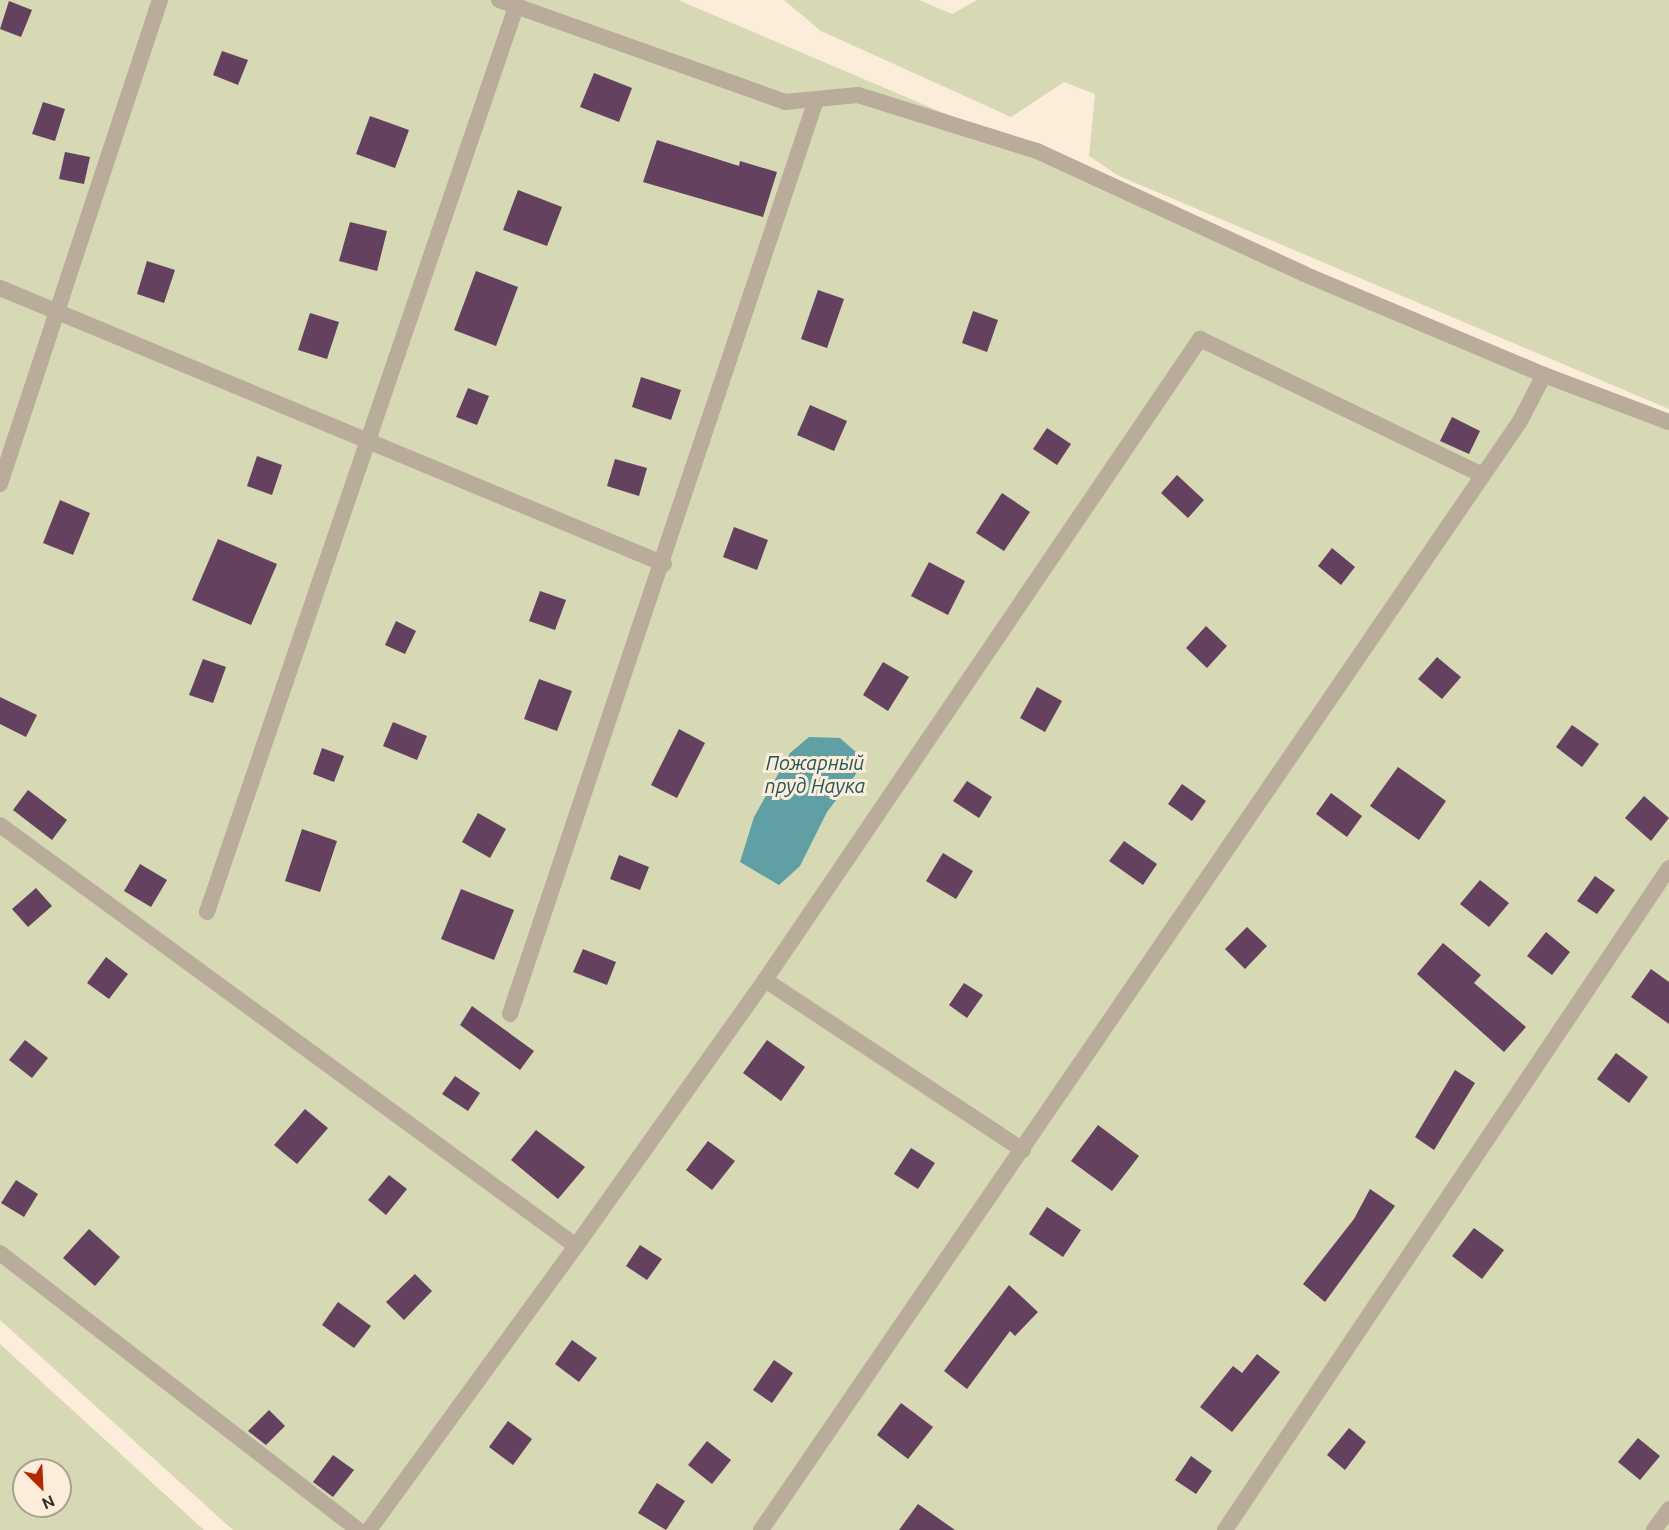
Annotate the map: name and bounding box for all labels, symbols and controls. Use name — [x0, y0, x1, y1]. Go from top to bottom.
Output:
water label: Пожарный пруд Наука — [765, 751, 865, 798]
north arrow — [12, 1458, 72, 1518]
text: N — [39, 1492, 58, 1513]

